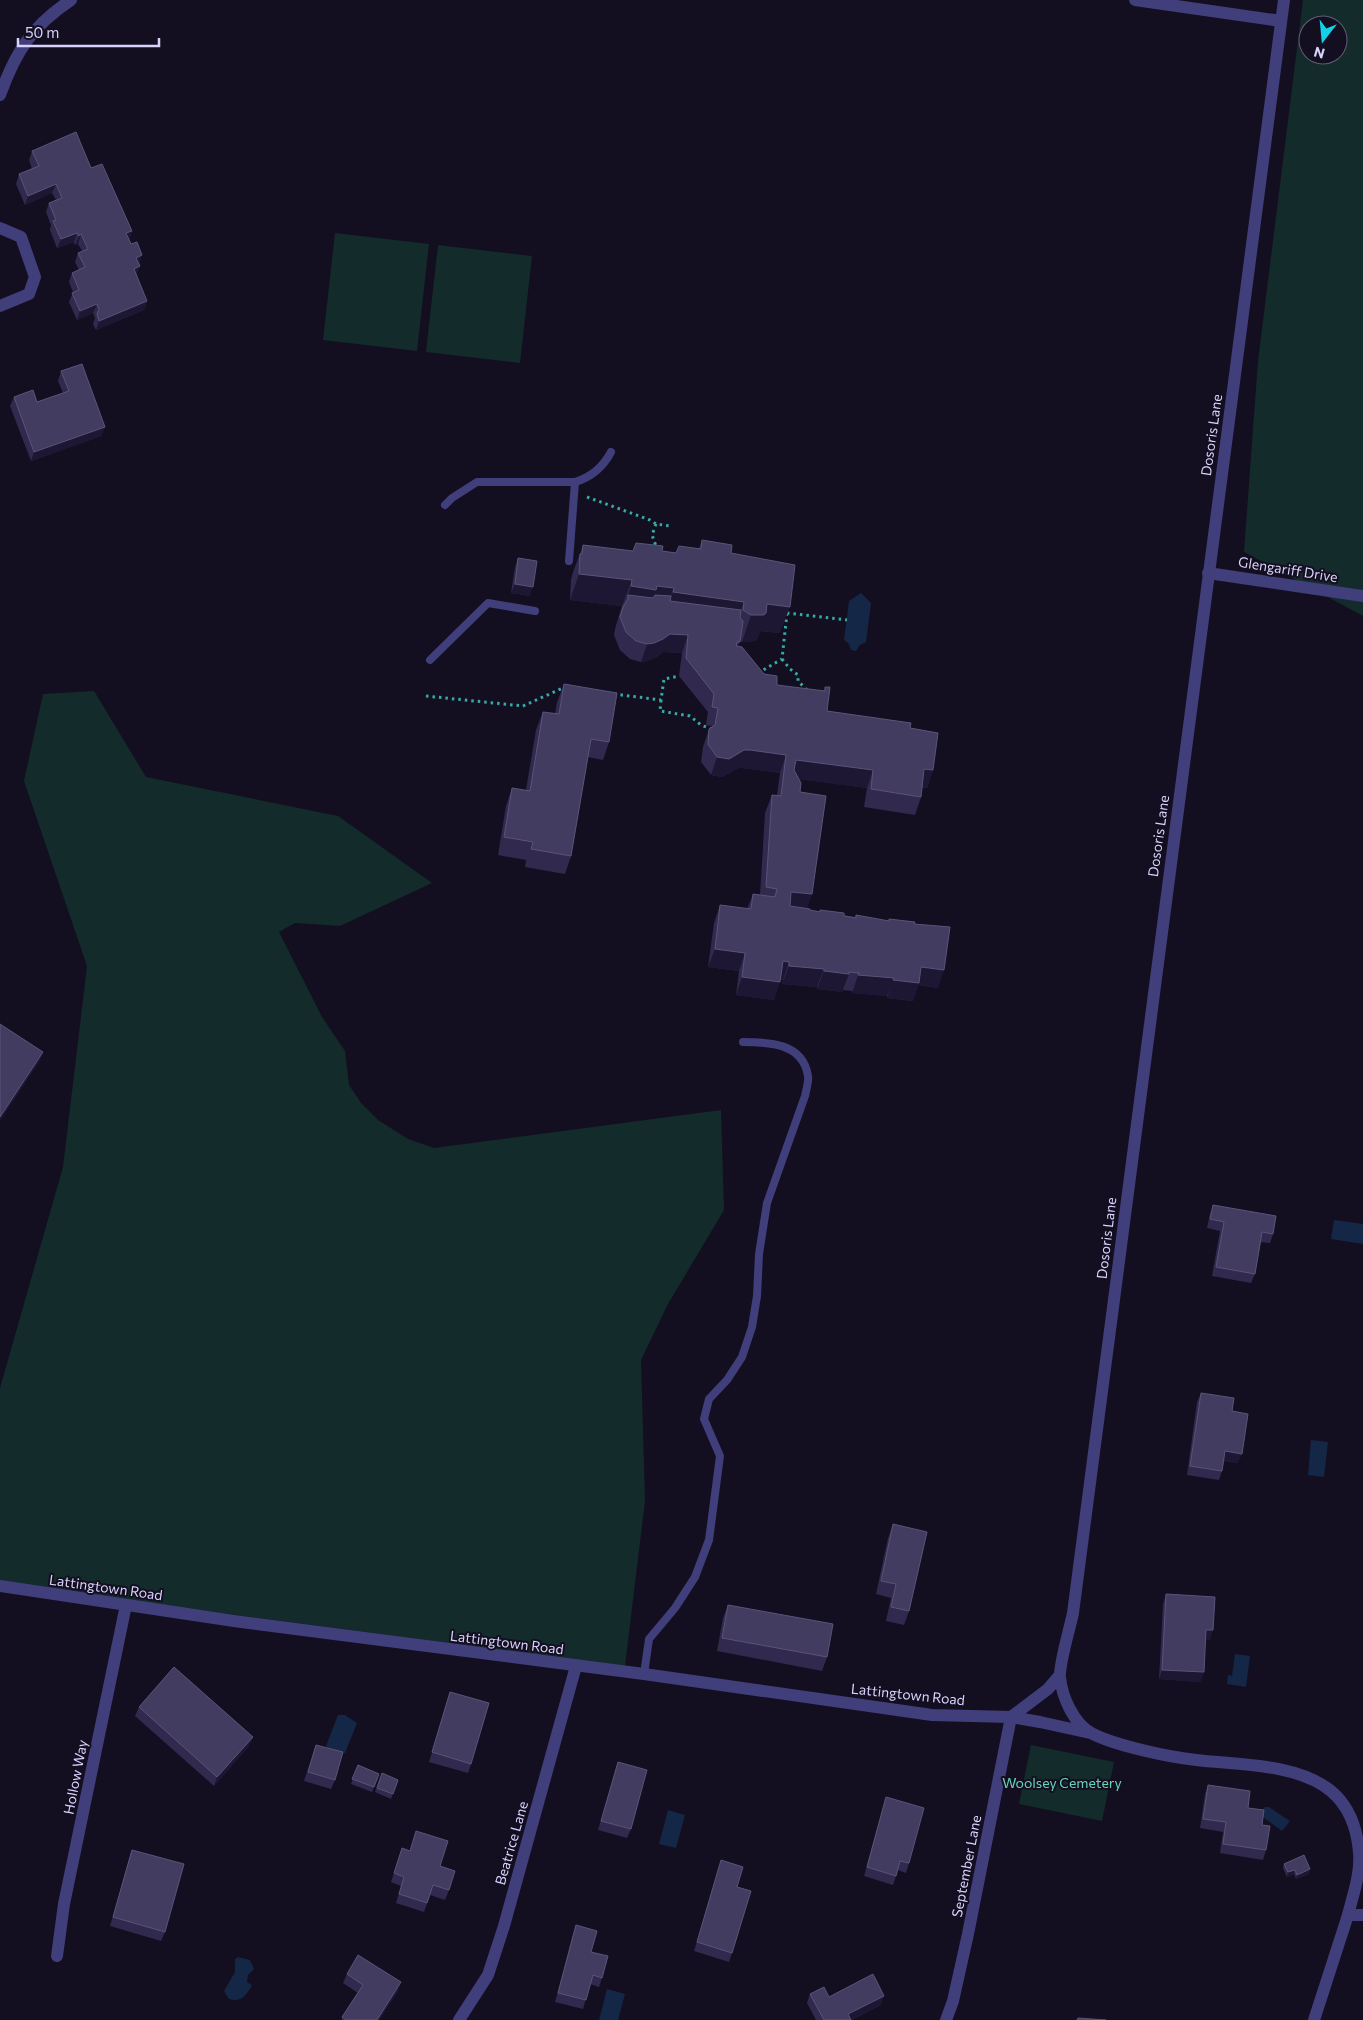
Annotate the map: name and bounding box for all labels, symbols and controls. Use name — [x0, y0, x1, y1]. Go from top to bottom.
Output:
scale bar — [18, 15, 159, 47]
north arrow — [1298, 15, 1348, 65]
text: 50 m — [25, 23, 59, 41]
text: N — [1312, 43, 1327, 63]
street label: Dosoris Lane — [1197, 393, 1225, 477]
street label: Glengariff Drive — [1237, 553, 1339, 585]
street label: Dosoris Lane — [1144, 794, 1172, 878]
street label: Dosoris Lane — [1093, 1196, 1119, 1280]
street label: Lattingtown Road — [48, 1571, 164, 1603]
street label: Lattingtown Road — [449, 1627, 565, 1657]
street label: Lattingtown Road — [850, 1680, 966, 1708]
street label: Hollow Way — [59, 1738, 91, 1816]
park label: Woolsey Cemetery — [1002, 1774, 1122, 1791]
street label: Beatrice Lane — [491, 1799, 531, 1887]
street label: September Lane — [948, 1813, 984, 1919]

